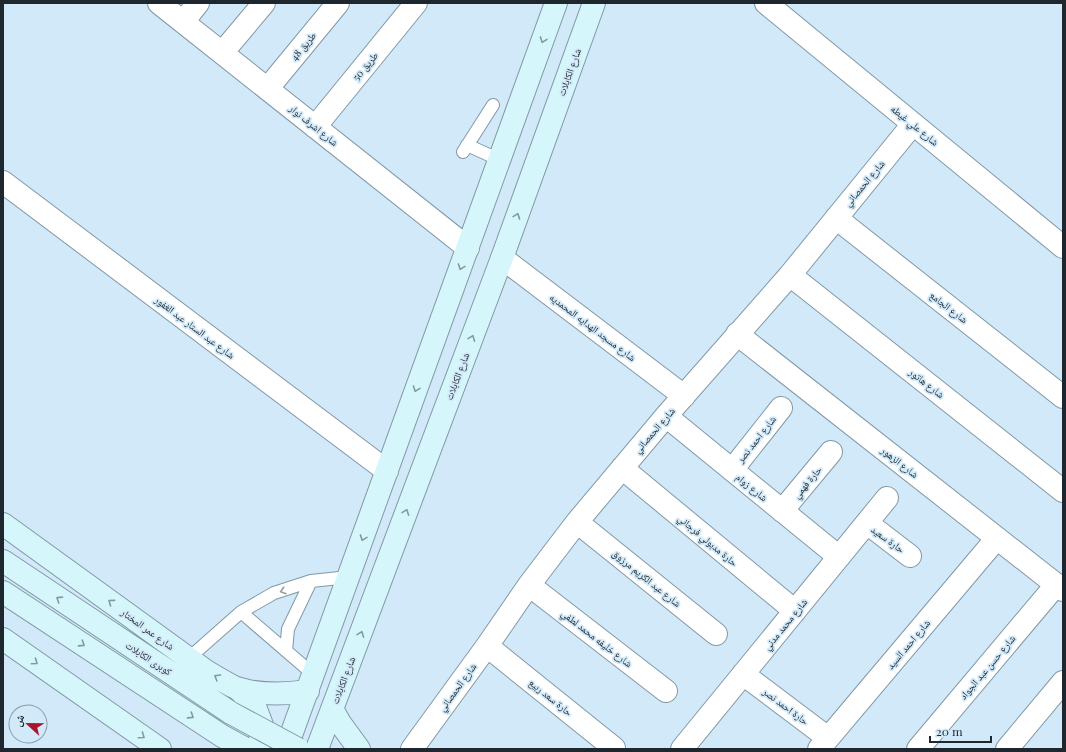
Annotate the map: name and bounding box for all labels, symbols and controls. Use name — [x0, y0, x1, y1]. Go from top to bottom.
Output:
street label: طريق 48 — [287, 28, 319, 63]
one-way arrow — [539, 36, 548, 43]
street label: شارع الكابلات — [554, 46, 584, 98]
street label: طريق 50 — [349, 48, 381, 83]
street label: شارع اشرف نوار — [286, 100, 342, 149]
street label: شارع علي غيطه — [887, 101, 942, 150]
street label: شارع الحمصاني — [840, 156, 889, 210]
one-way arrow — [512, 213, 520, 220]
one-way arrow — [457, 264, 466, 271]
street label: شارع الجامع — [927, 288, 971, 326]
street label: شارع مسجد الهدايه المحمديه — [547, 290, 639, 364]
street label: شارع عبد الستار عبد الغفور — [151, 292, 238, 362]
one-way arrow — [467, 335, 475, 342]
street label: شارع الكابلات — [442, 350, 473, 402]
street label: شارع هاتور — [906, 364, 948, 401]
one-way arrow — [413, 386, 421, 393]
street label: شارع الحمصاني — [630, 404, 679, 457]
street label: شارع احمد نصر — [733, 412, 779, 466]
street label: شارع الزهور — [878, 442, 922, 481]
street label: حارة فهمي — [789, 462, 826, 502]
street label: شارع زوام — [732, 470, 771, 505]
one-way arrow — [402, 509, 410, 516]
street label: حارة مدبولي فرجاني — [674, 511, 741, 571]
street label: حارة سعيد — [868, 522, 908, 556]
one-way arrow — [359, 534, 367, 541]
street label: شارع عبد الكريم مرزوق — [609, 546, 685, 611]
one-way arrow — [280, 586, 287, 594]
street label: شارع محمد مدني — [760, 595, 812, 654]
one-way arrow — [56, 597, 63, 604]
one-way arrow — [108, 600, 115, 607]
street label: شارع عمر المختار — [118, 604, 178, 653]
street label: شارع خليفه محمد لطفي — [558, 606, 636, 672]
street label: شارع احمد السيد — [883, 616, 933, 672]
one-way arrow — [356, 630, 364, 637]
street label: شارع حسن عبد الجواد — [956, 631, 1018, 702]
street label: كوبرى الكابلات — [123, 638, 175, 678]
one-way arrow — [78, 640, 85, 647]
street label: شارع الكابلات — [328, 654, 359, 706]
one-way arrow — [31, 657, 38, 665]
street label: شارع الحمصاني — [435, 660, 481, 715]
one-way arrow — [214, 674, 221, 682]
street label: حارة سعد ربيع — [526, 675, 576, 719]
street label: حارة احمد نصر — [759, 684, 812, 728]
north arrow — [8, 704, 48, 744]
one-way arrow — [187, 711, 194, 718]
text: ش — [9, 712, 28, 729]
scale bar — [930, 718, 991, 744]
text: 20 m — [936, 723, 963, 739]
one-way arrow — [137, 731, 144, 738]

